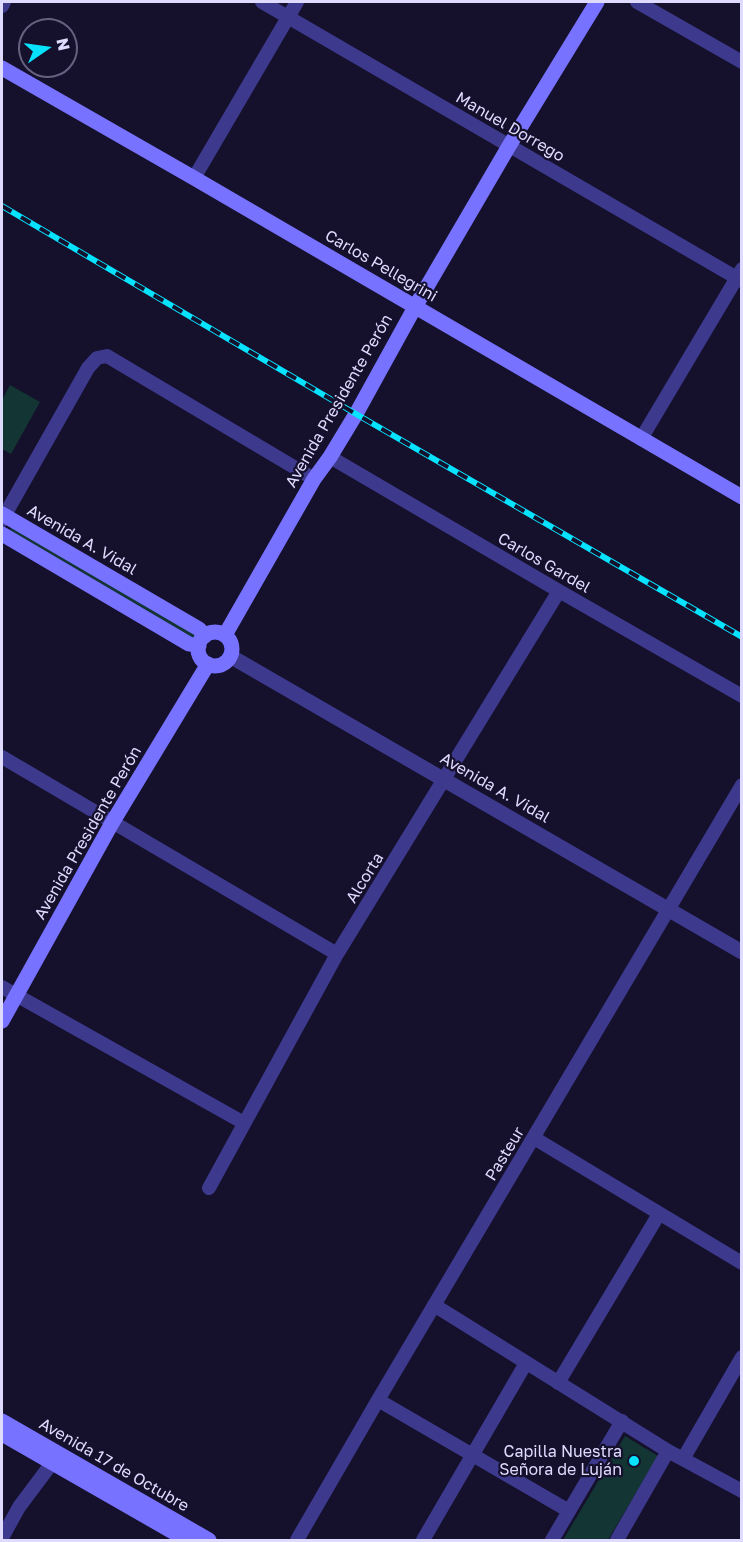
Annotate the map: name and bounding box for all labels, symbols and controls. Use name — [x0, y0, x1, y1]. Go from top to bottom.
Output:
north arrow — [18, 18, 78, 78]
text: N — [52, 36, 75, 53]
street label: Manuel Dorrego — [452, 88, 568, 166]
street label: Carlos Pellegrini — [321, 226, 441, 306]
street label: Avenida Presidente Perón — [281, 311, 397, 491]
street label: Avenida A. Vidal — [24, 501, 140, 579]
street label: Carlos Gardel — [494, 529, 594, 597]
street label: Avenida Presidente Perón — [30, 743, 146, 923]
street label: Avenida A. Vidal — [437, 749, 553, 827]
street label: Alcorta — [342, 849, 388, 907]
street label: Pasteur — [481, 1124, 529, 1184]
street label: Avenida 17 de Octubre — [36, 1414, 192, 1516]
place label: Capilla Nuestra Señora de Luján — [499, 1442, 622, 1480]
marker: Capilla Nuestra Señora de Luján — [627, 1454, 641, 1468]

